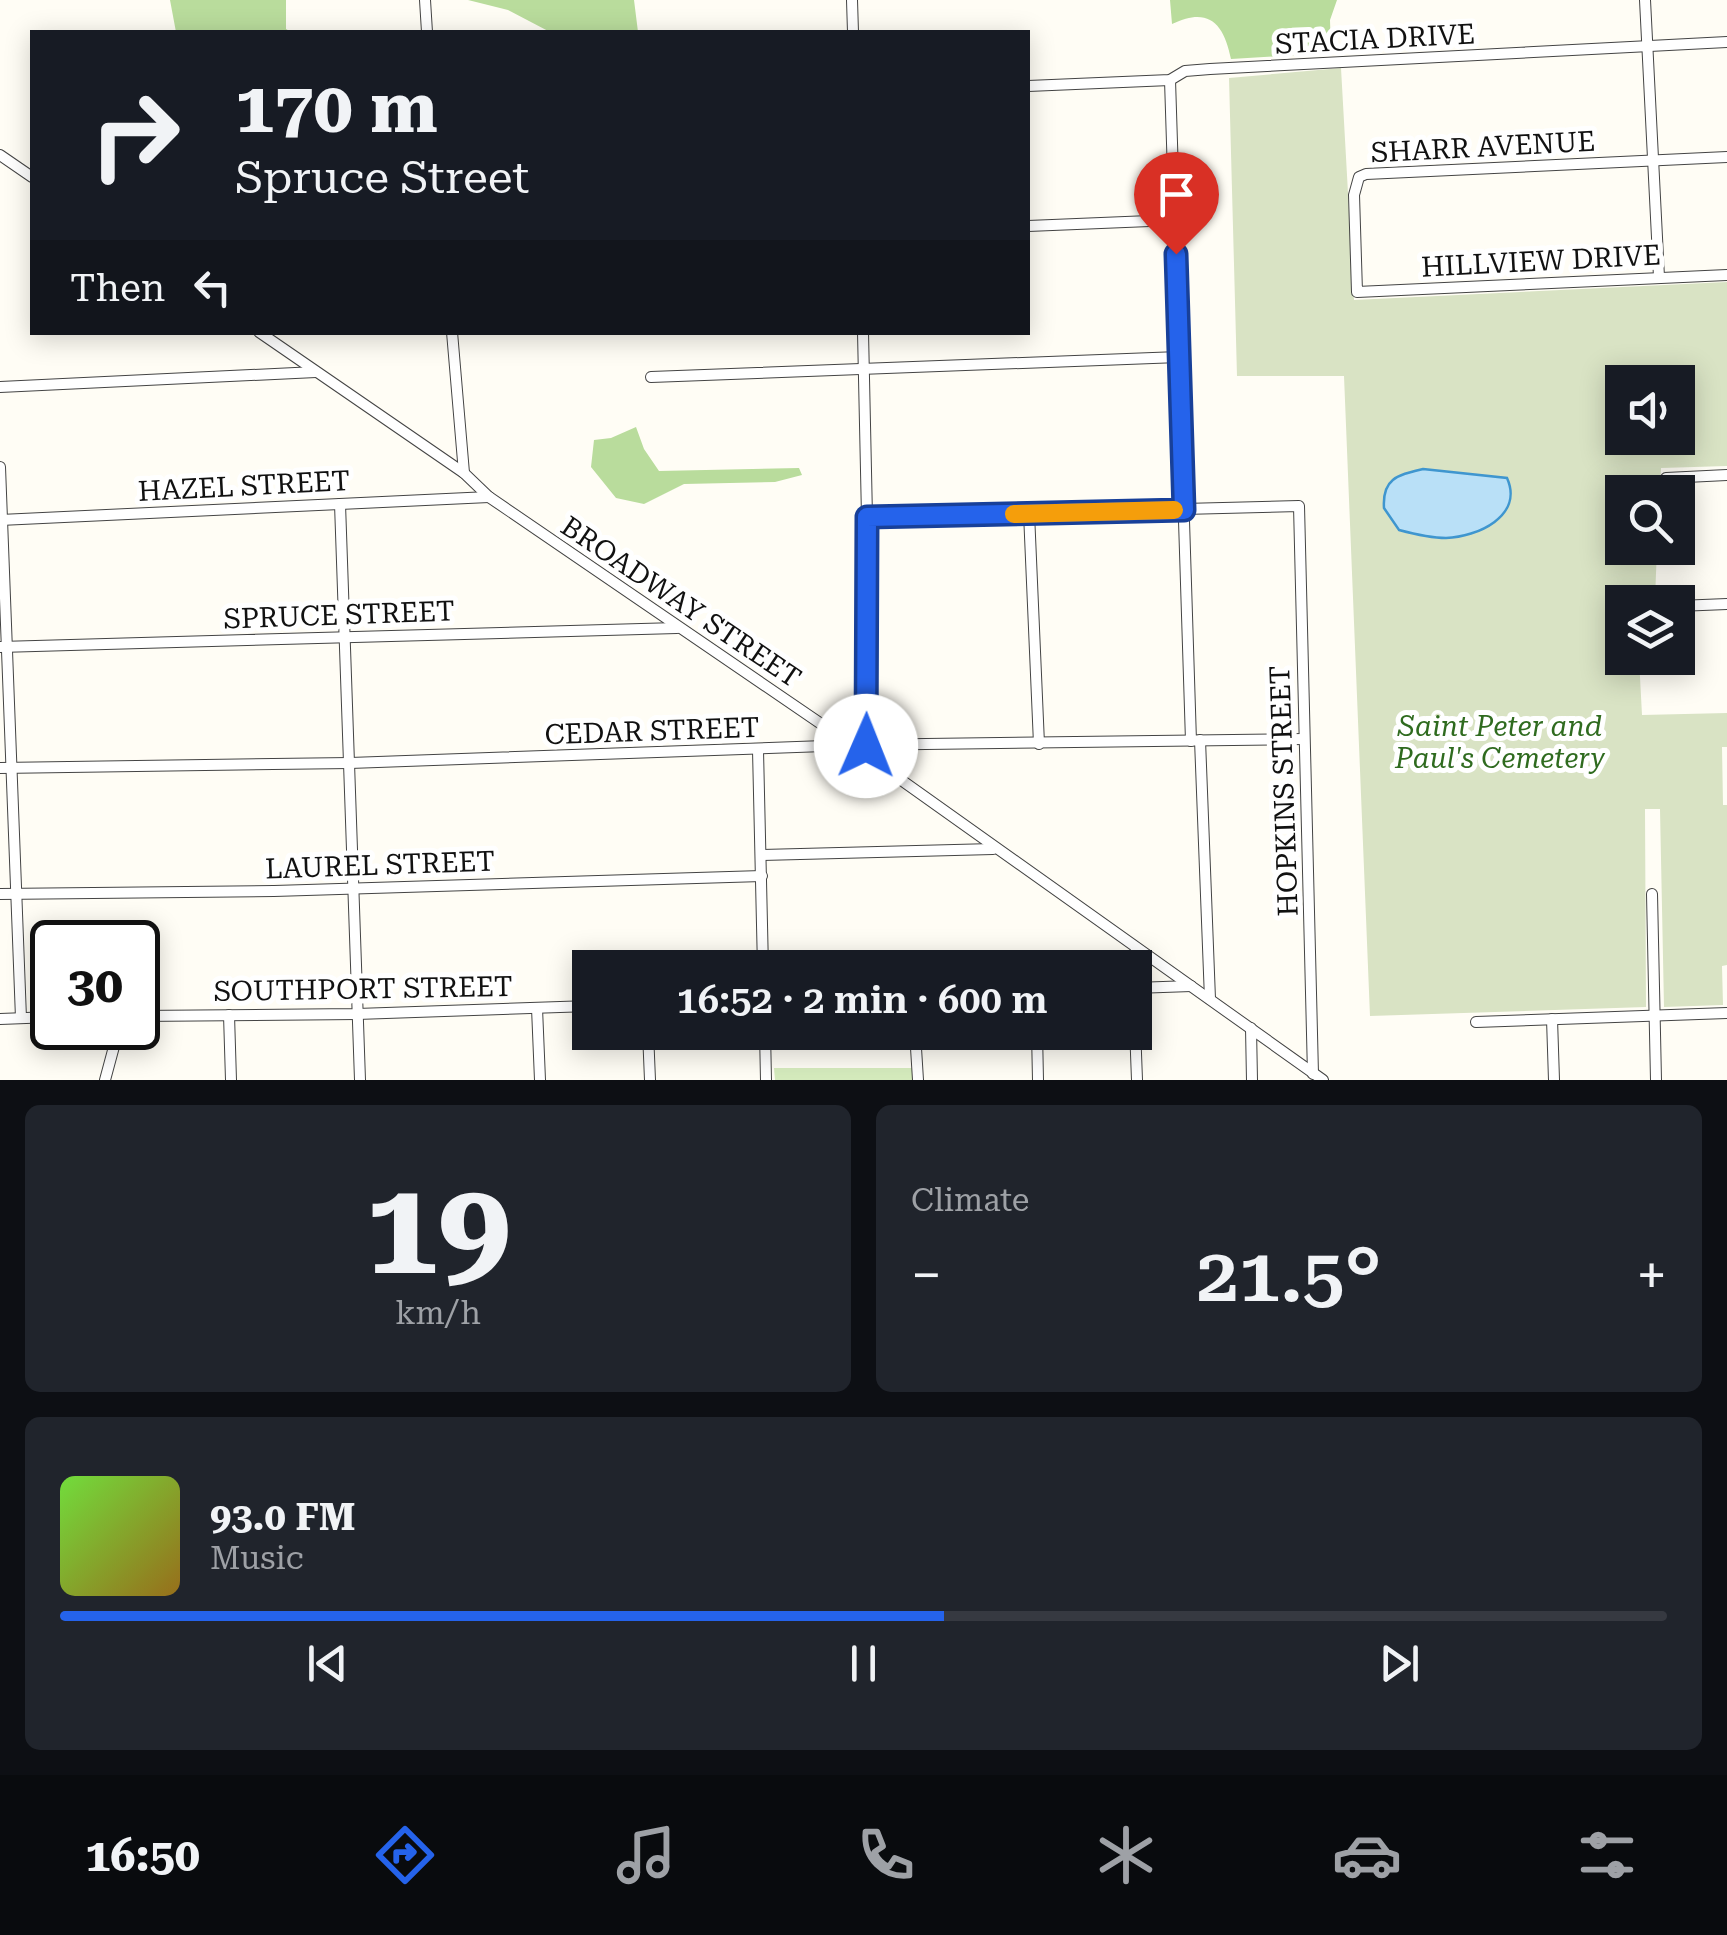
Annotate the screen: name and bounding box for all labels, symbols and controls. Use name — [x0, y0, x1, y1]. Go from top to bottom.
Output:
street label: STACIA DRIVE — [1274, 17, 1476, 61]
text: 170 m — [235, 67, 438, 149]
icon: right — [70, 70, 200, 200]
street label: SHARR AVENUE — [1370, 125, 1596, 169]
text: Spruce Street — [235, 151, 529, 204]
pin — [1134, 152, 1219, 255]
icon: arrive — [1149, 167, 1204, 222]
street label: HILLVIEW DRIVE — [1420, 238, 1662, 284]
icon: left — [185, 260, 240, 315]
text: Then — [70, 266, 165, 310]
map controls — [1605, 365, 1695, 675]
button: sound — [1605, 365, 1695, 455]
street label: HAZEL STREET — [137, 464, 351, 508]
button: search — [1605, 475, 1695, 565]
street label: BROADWAY STREET — [555, 510, 807, 694]
button: layers — [1605, 585, 1695, 675]
street label: SPRUCE STREET — [223, 594, 455, 636]
street label: HOPKINS STREET — [1263, 665, 1305, 917]
position arrow — [814, 694, 918, 798]
park label: Saint Peter and Paul's Cemetery — [1394, 710, 1606, 775]
street label: CEDAR STREET — [544, 711, 760, 751]
street label: LAUREL STREET — [265, 844, 495, 886]
speed limit sign: 30 — [30, 920, 160, 1050]
street label: SOUTHPORT STREET — [213, 970, 513, 1008]
text: 16:52 · 2 min · 600 m — [677, 978, 1048, 1022]
text: 19 — [365, 1152, 511, 1305]
text: Climate — [911, 1181, 1029, 1219]
text: 21.5° — [1196, 1231, 1382, 1319]
text: − — [911, 1243, 942, 1307]
text: + — [1636, 1243, 1667, 1307]
text: km/h — [395, 1294, 481, 1332]
text: 93.0 FM — [210, 1495, 356, 1539]
text: Music — [210, 1539, 304, 1577]
icon: previous — [300, 1636, 355, 1691]
icon: pause — [836, 1636, 891, 1691]
icon: next — [1372, 1636, 1427, 1691]
icon: directions — [370, 1820, 440, 1890]
icon: music — [611, 1820, 681, 1890]
icon: phone — [851, 1820, 921, 1890]
icon: climate — [1091, 1820, 1161, 1890]
icon: car — [1332, 1820, 1402, 1890]
icon: filters — [1572, 1820, 1642, 1890]
text: 16:50 — [85, 1829, 200, 1882]

